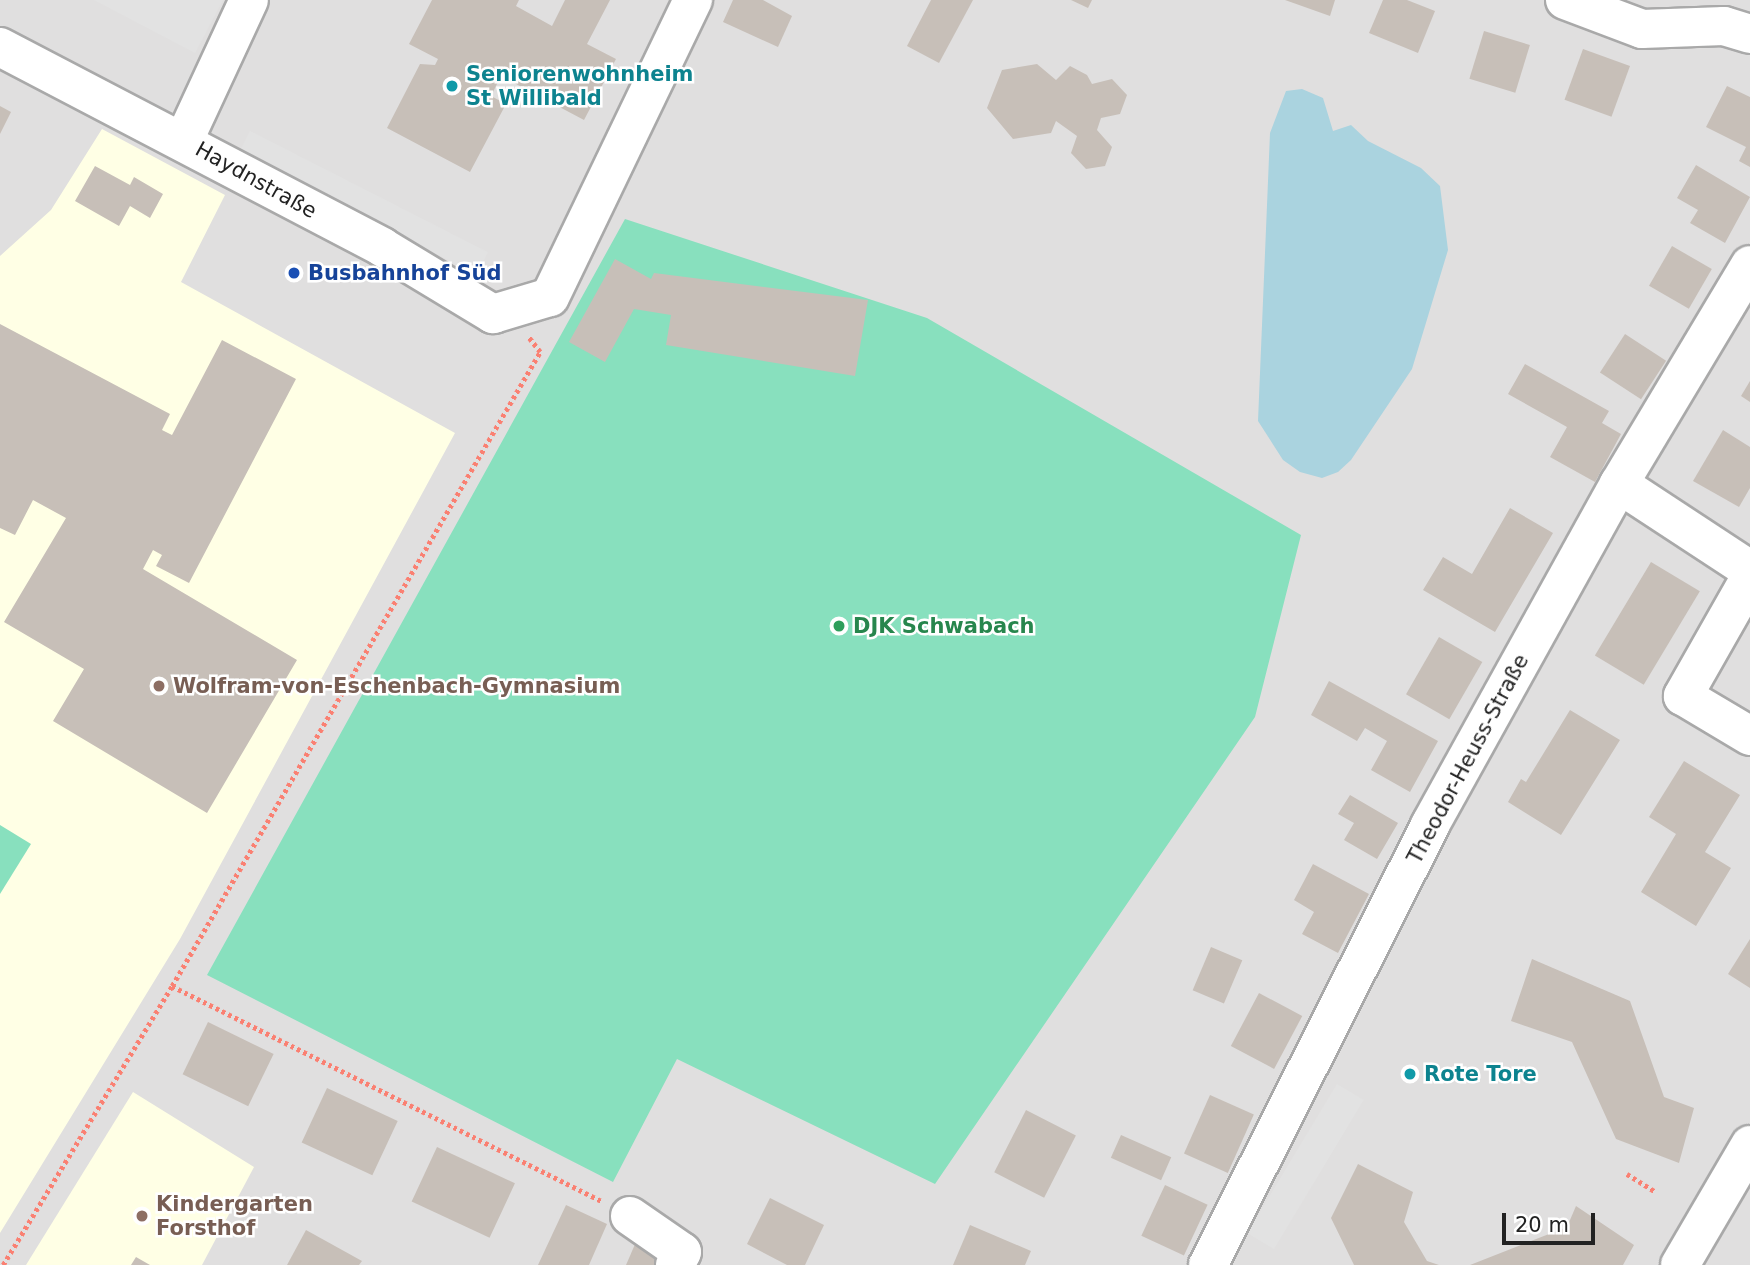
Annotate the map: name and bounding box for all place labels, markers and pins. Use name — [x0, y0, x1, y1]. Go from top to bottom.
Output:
place label: Seniorenwohnheim St Willibald — [466, 61, 693, 111]
marker: Seniorenwohnheim St Willibald — [444, 78, 460, 94]
place label: Busbahnhof Süd — [308, 260, 501, 286]
marker: Busbahnhof Süd — [286, 265, 302, 281]
place label: DJK Schwabach — [853, 613, 1035, 639]
marker: DJK Schwabach — [831, 618, 847, 634]
place label: Wolfram-von-Eschenbach-Gymnasium — [173, 673, 620, 699]
marker: Wolfram-von-Eschenbach-Gymnasium — [151, 678, 167, 694]
place label: Rote Tore — [1424, 1061, 1537, 1087]
marker: Rote Tore — [1402, 1066, 1418, 1082]
place label: Kindergarten Forsthof — [156, 1191, 313, 1241]
marker: Kindergarten Forsthof — [134, 1208, 150, 1224]

